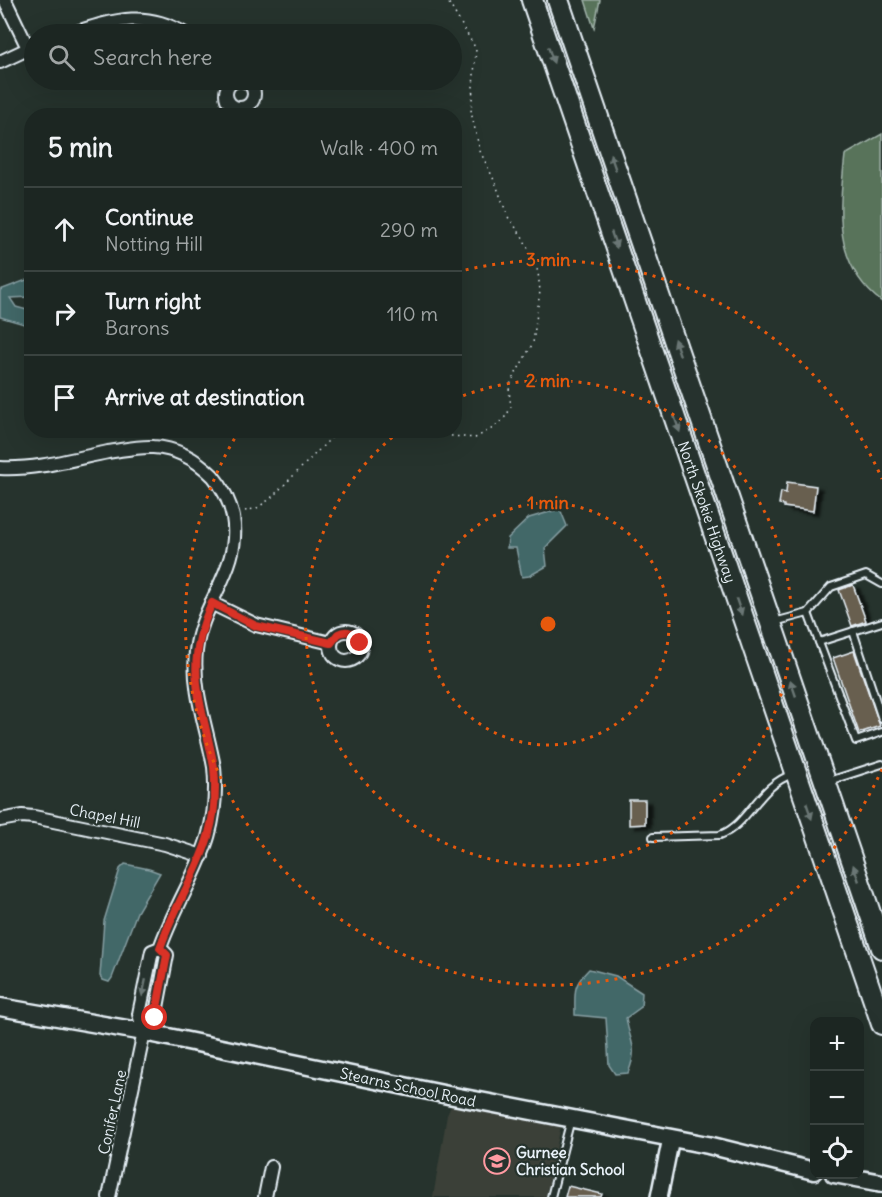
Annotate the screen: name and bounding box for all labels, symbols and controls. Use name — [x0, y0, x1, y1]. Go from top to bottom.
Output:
search box — [24, 24, 462, 90]
icon: search — [45, 41, 78, 74]
text: Search here — [93, 43, 212, 71]
one-way arrow — [546, 46, 556, 64]
text: 5 min — [48, 131, 113, 164]
text: Walk · 400 m — [320, 135, 438, 160]
one-way arrow — [608, 153, 618, 171]
text: Continue — [105, 203, 194, 231]
icon: ahead — [48, 213, 81, 246]
text: 290 m — [380, 217, 438, 242]
text: Notting Hill — [105, 231, 203, 256]
one-way arrow — [609, 231, 619, 249]
text: 3 min — [526, 248, 571, 271]
text: Turn right — [105, 287, 201, 315]
icon: right — [48, 297, 81, 330]
text: 110 m — [387, 301, 438, 326]
text: Barons — [105, 315, 169, 340]
one-way arrow — [671, 338, 681, 356]
text: 2 min — [526, 369, 571, 392]
icon: arrive — [48, 381, 81, 414]
text: Arrive at destination — [105, 383, 305, 411]
one-way arrow — [673, 415, 682, 433]
street label: North Skokie Highway — [674, 439, 740, 585]
text: 1 min — [527, 491, 569, 514]
one-way arrow — [735, 598, 745, 616]
centre of rings — [538, 614, 558, 634]
route end — [346, 629, 372, 655]
one-way arrow — [788, 679, 798, 697]
street label: Chapel Hill — [68, 800, 142, 832]
one-way arrow — [805, 803, 815, 821]
one-way arrow — [851, 863, 861, 881]
one-way arrow — [139, 979, 149, 997]
route start — [141, 1004, 167, 1030]
map controls — [810, 1017, 864, 1179]
button: + — [810, 1017, 864, 1071]
street label: Stearns School Road — [338, 1063, 478, 1111]
street label: Conifer Lane — [94, 1068, 130, 1156]
button: − — [810, 1071, 864, 1125]
button: locate — [810, 1125, 864, 1179]
place label: Gurnee Christian School — [516, 1143, 625, 1179]
school or university icon: Gurnee Christian School — [482, 1146, 512, 1176]

